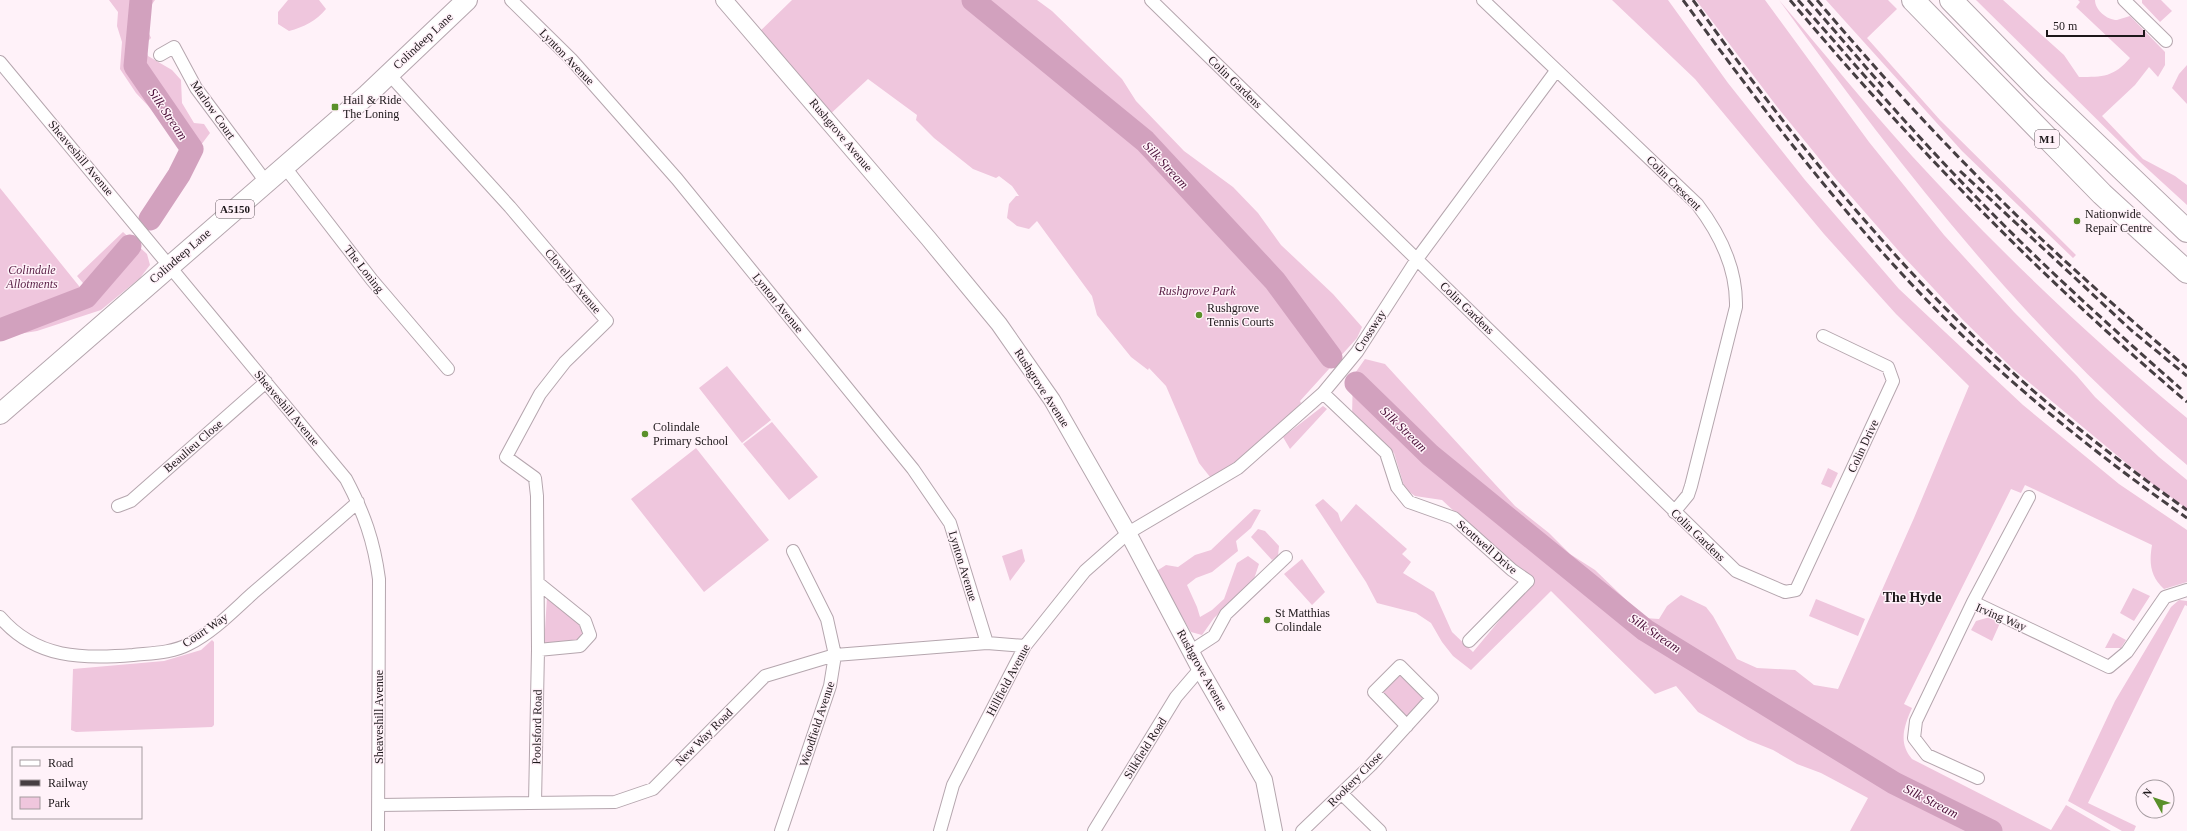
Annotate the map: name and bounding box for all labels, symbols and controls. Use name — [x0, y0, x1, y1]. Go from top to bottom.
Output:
street label: Colindeep Lane — [390, 10, 456, 72]
scale bar — [2047, 12, 2144, 38]
text: 50 m — [2053, 19, 2078, 33]
street label: Lynton Avenue — [537, 26, 597, 88]
street label: Colin Gardens — [1205, 53, 1265, 111]
street label: Marlow Court — [188, 78, 239, 143]
water label: Silk Stream — [145, 85, 191, 143]
place label: Hail & Ride The Loning — [343, 93, 402, 121]
street label: Rushgrove Avenue — [806, 96, 876, 174]
marker: Hail & Ride The Loning — [330, 102, 340, 112]
street label: Sheaveshill Avenue — [45, 117, 117, 199]
road number: M1 — [2035, 130, 2059, 148]
water label: Silk Stream — [1140, 138, 1192, 192]
street label: Colin Crescent — [1644, 153, 1705, 214]
road number: A5150 — [216, 200, 254, 218]
place label: Nationwide Repair Centre — [2085, 207, 2152, 235]
marker: Nationwide Repair Centre — [2072, 216, 2082, 226]
street label: Colindeep Lane — [147, 226, 213, 286]
street label: The Loning — [341, 242, 387, 296]
street label: Clovelly Avenue — [542, 246, 604, 316]
park label: Colindale Allotments — [5, 263, 58, 291]
street label: Lynton Avenue — [750, 270, 806, 336]
street label: Colin Gardens — [1437, 279, 1497, 337]
park label: Rushgrove Park — [1157, 284, 1236, 298]
place label: Rushgrove Tennis Courts — [1207, 301, 1274, 329]
street label: Crossway — [1351, 307, 1389, 355]
marker: Rushgrove Tennis Courts — [1194, 310, 1204, 320]
street label: Rushgrove Avenue — [1011, 346, 1073, 430]
street label: Sheaveshill Avenue — [251, 367, 323, 449]
water label: Silk Stream — [1378, 403, 1430, 455]
street label: Beaulieu Close — [161, 417, 225, 475]
street label: Colin Drive — [1845, 417, 1881, 475]
place label: Colindale Primary School — [653, 420, 729, 448]
marker: Colindale Primary School — [640, 429, 650, 439]
street label: Colin Gardens — [1668, 506, 1728, 564]
street label: Scottwell Drive — [1454, 517, 1520, 577]
street label: Lynton Avenue — [946, 529, 980, 603]
district label: The Hyde — [1883, 590, 1941, 605]
street label: Irving Way — [1973, 600, 2029, 634]
place label: St Matthias Colindale — [1275, 606, 1330, 634]
street label: Court Way — [180, 610, 230, 650]
water label: Silk Stream — [1626, 610, 1684, 656]
marker: St Matthias Colindale — [1262, 615, 1272, 625]
street label: Rushgrove Avenue — [1174, 627, 1230, 713]
street label: Hillfield Avenue — [983, 642, 1033, 718]
street label: Sheaveshill Avenue — [372, 670, 386, 764]
street label: Woodfield Avenue — [797, 679, 837, 769]
street label: Poolsford Road — [529, 689, 545, 765]
street label: New Way Road — [672, 705, 736, 769]
street label: Silkfield Road — [1121, 715, 1169, 781]
legend — [12, 747, 142, 819]
street label: Rookery Close — [1325, 749, 1385, 809]
text: Road — [48, 756, 73, 770]
text: Railway — [48, 776, 88, 790]
north arrow — [2135, 779, 2175, 819]
water label: Silk Stream — [1901, 781, 1961, 821]
text: N — [2140, 786, 2154, 800]
text: Park — [48, 796, 70, 810]

